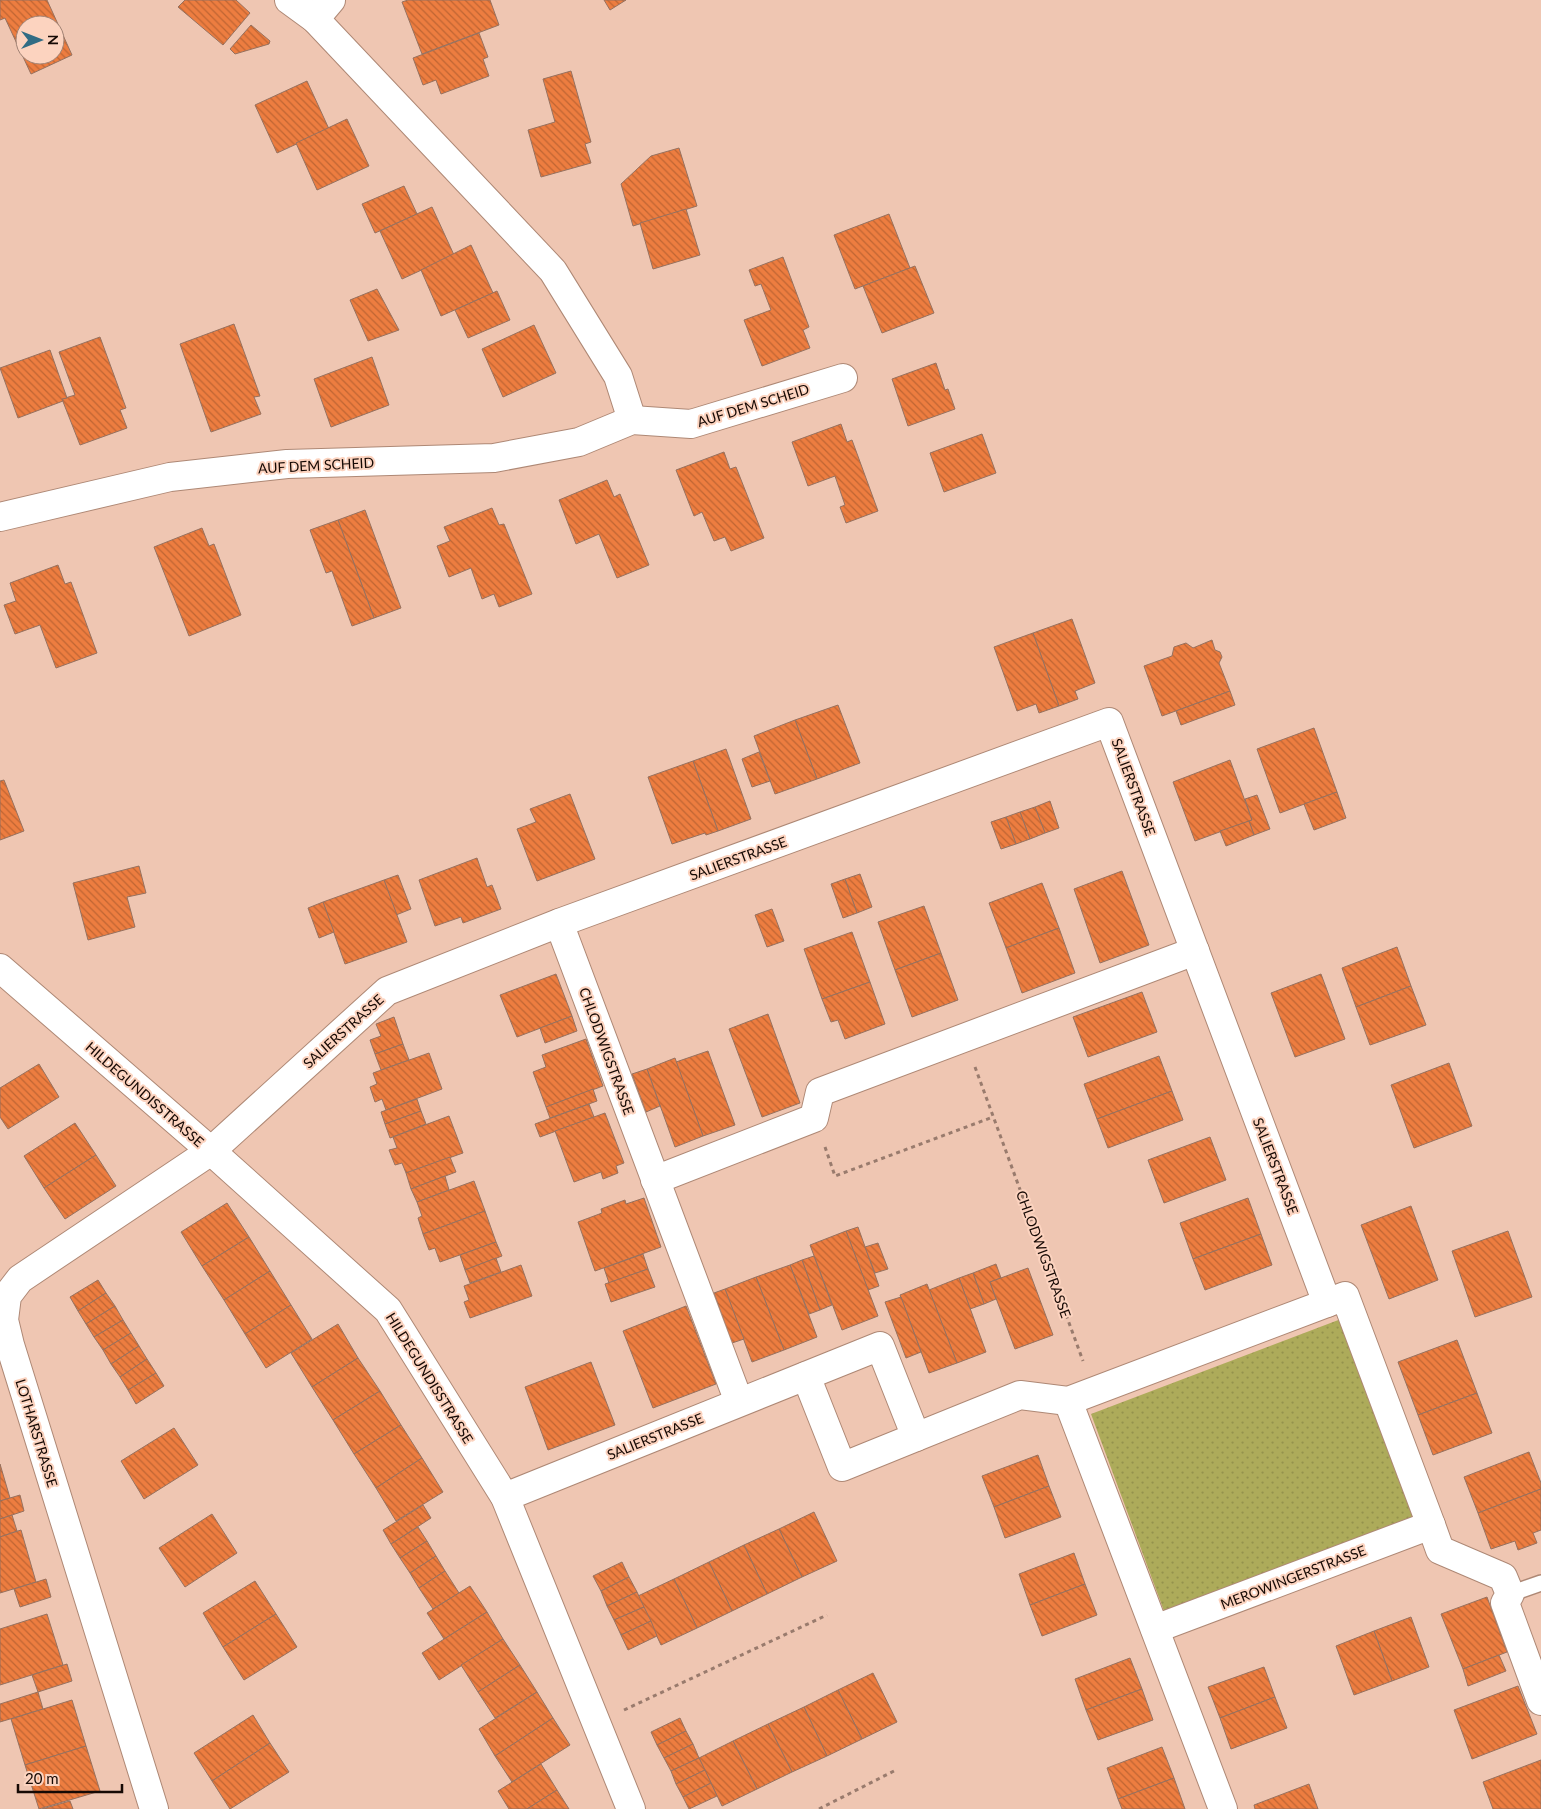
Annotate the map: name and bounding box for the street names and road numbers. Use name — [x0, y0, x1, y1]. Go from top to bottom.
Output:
street label: AUF DEM SCHEID — [695, 380, 811, 430]
street label: AUF DEM SCHEID — [257, 453, 375, 477]
street label: SALIERSTRASSE — [1109, 736, 1159, 838]
street label: SALIERSTRASSE — [687, 833, 789, 883]
street label: CHLODWIGSTRASSE — [576, 985, 638, 1117]
street label: SALIERSTRASSE — [299, 990, 387, 1072]
street label: HILDEGUNDISSTRASSE — [82, 1038, 208, 1150]
street label: SALIERSTRASSE — [1250, 1115, 1302, 1217]
street label: CHLODWIGSTRASSE — [1013, 1188, 1075, 1320]
street label: HILDEGUNDISSTRASSE — [383, 1309, 477, 1447]
street label: LOTHARSTRASSE — [12, 1377, 62, 1489]
street label: SALIERSTRASSE — [604, 1409, 706, 1463]
street label: MEROWINGERSTRASSE — [1218, 1541, 1368, 1613]

